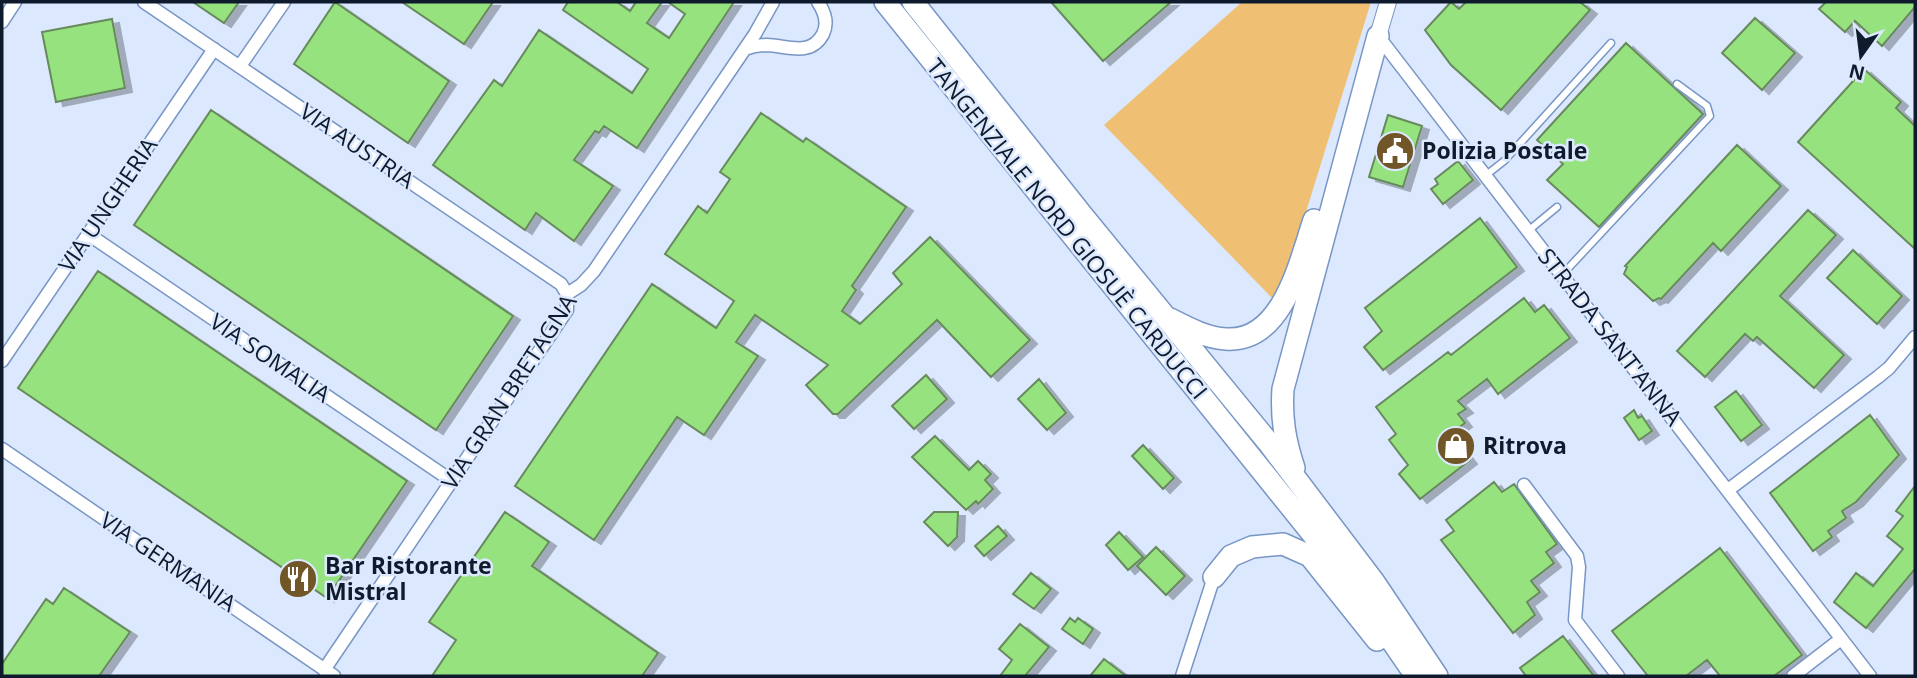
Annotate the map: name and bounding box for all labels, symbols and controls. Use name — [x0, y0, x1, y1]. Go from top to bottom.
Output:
north arrow — [1826, 21, 1896, 91]
street label: TANGENZIALE NORD GIOSUÈ CARDUCCI — [920, 51, 1215, 405]
text: N — [1846, 58, 1868, 87]
street label: VIA AUSTRIA — [294, 95, 422, 196]
street label: VIA UNGHERIA — [50, 130, 164, 278]
public building icon: Polizia Postale — [1374, 130, 1416, 172]
place label: Polizia Postale — [1422, 134, 1587, 166]
street label: STRADA SANT'ANNA — [1531, 241, 1691, 432]
street label: VIA GRAN BRETAGNA — [433, 287, 584, 495]
street label: VIA SOMALIA — [204, 305, 338, 410]
shop icon: Ritrova — [1435, 425, 1477, 467]
place label: Ritrova — [1483, 429, 1567, 461]
street label: VIA GERMANIA — [94, 504, 243, 619]
place label: Bar Ristorante Mistral — [325, 549, 492, 607]
restaurant icon: Bar Ristorante Mistral — [277, 558, 319, 600]

